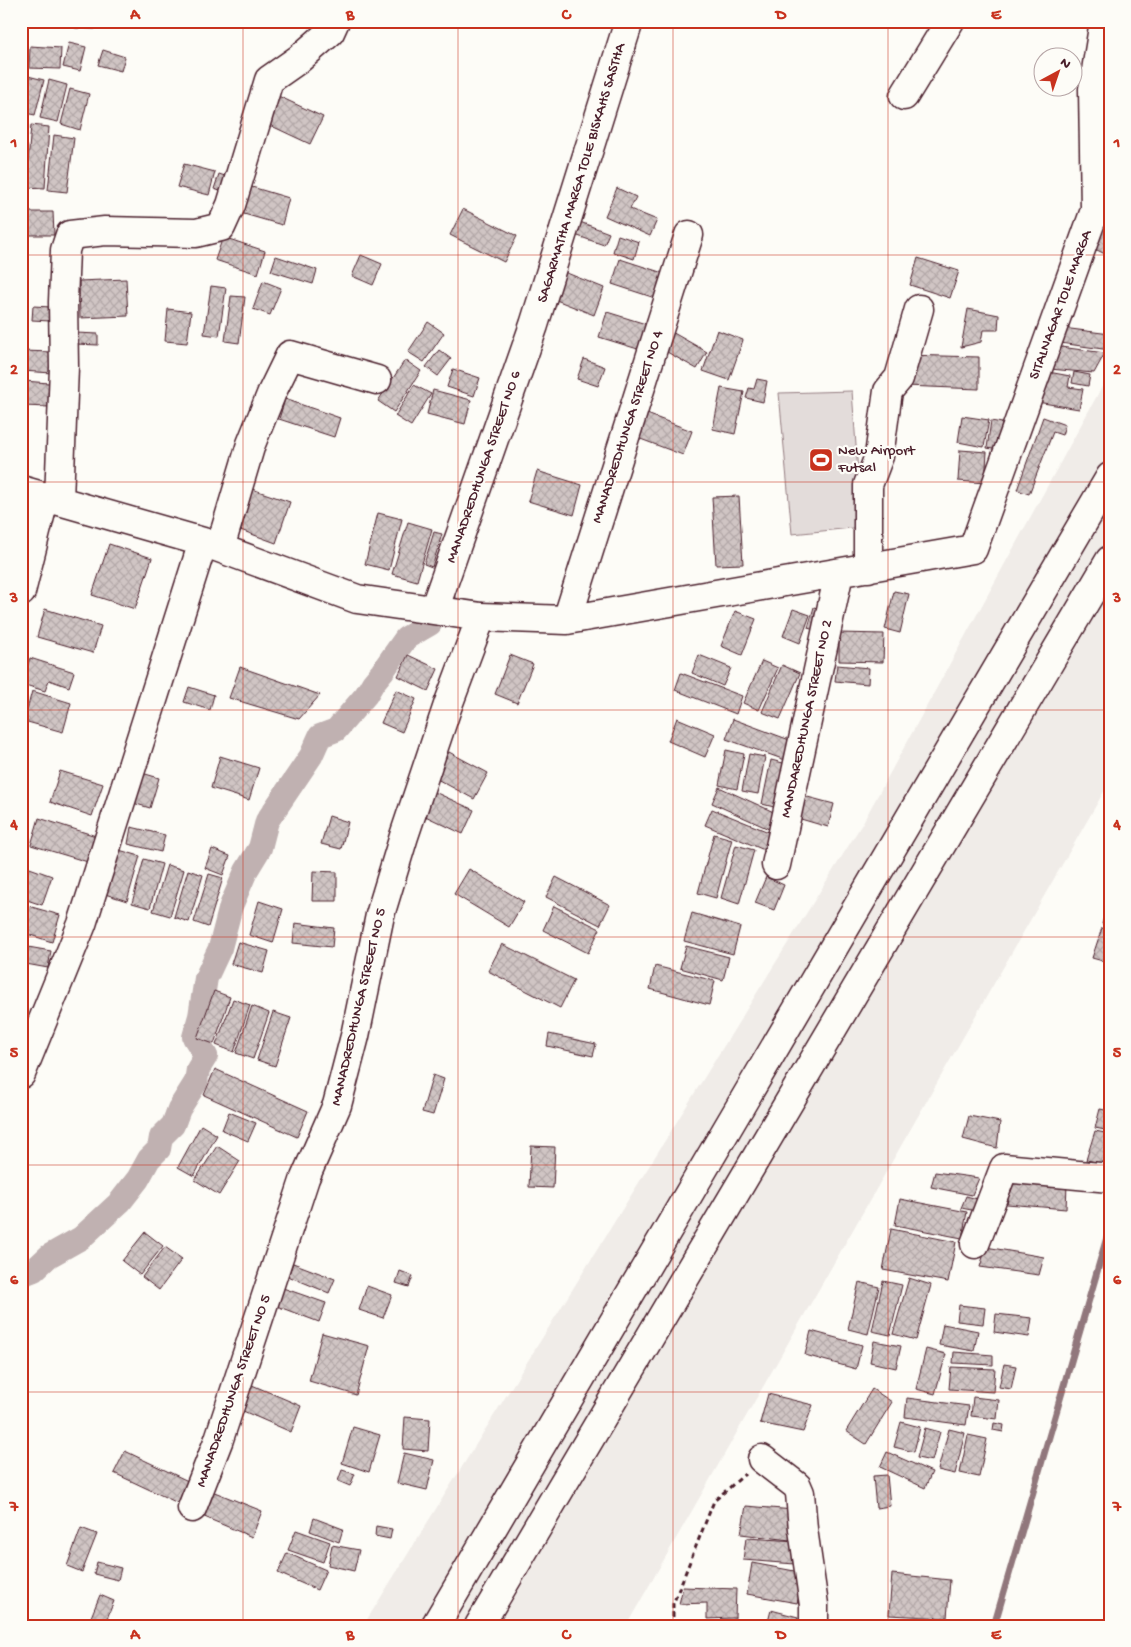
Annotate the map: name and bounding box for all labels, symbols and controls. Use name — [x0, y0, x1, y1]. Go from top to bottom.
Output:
text: A — [129, 7, 141, 26]
text: B — [345, 7, 355, 26]
text: C — [561, 7, 572, 26]
text: D — [774, 7, 787, 26]
text: E — [991, 7, 1002, 26]
street label: SAGARMATHA MARGA TOLE BISKAHS SASTHA — [534, 40, 630, 305]
north arrow — [1034, 48, 1084, 98]
text: N — [1056, 55, 1074, 73]
text: 1 — [10, 135, 17, 154]
text: 1 — [1113, 135, 1120, 154]
street label: SITALNAGAR TOLE MARGA — [1026, 227, 1097, 382]
street label: MANADREDHUNGA STREET NO 4 — [588, 328, 668, 526]
text: 2 — [10, 362, 18, 381]
text: 2 — [1113, 362, 1121, 381]
street label: MANADREDHUNGA STREET NO 6 — [443, 368, 526, 565]
place label: New Airport Futsal — [837, 442, 917, 477]
sports icon: New Airport Futsal — [808, 447, 834, 473]
text: 3 — [9, 590, 18, 609]
text: 3 — [1112, 590, 1121, 609]
street label: MANDAREDHUNGA STREET NO 2 — [777, 618, 837, 820]
text: 4 — [9, 817, 18, 836]
text: 4 — [1112, 817, 1121, 836]
street label: MANADREDHUNGA STREET NO 5 — [327, 906, 391, 1108]
text: 5 — [10, 1045, 19, 1064]
text: 5 — [1113, 1045, 1122, 1064]
text: 6 — [10, 1272, 19, 1291]
text: 6 — [1113, 1272, 1122, 1291]
street label: MANADREDHUNGA STREET NO 5 — [193, 1292, 275, 1490]
text: 7 — [9, 1499, 19, 1518]
text: 7 — [1112, 1499, 1122, 1518]
text: A — [129, 1627, 141, 1646]
text: B — [345, 1627, 355, 1646]
text: C — [561, 1627, 572, 1646]
text: D — [774, 1627, 787, 1646]
text: E — [991, 1627, 1002, 1646]

